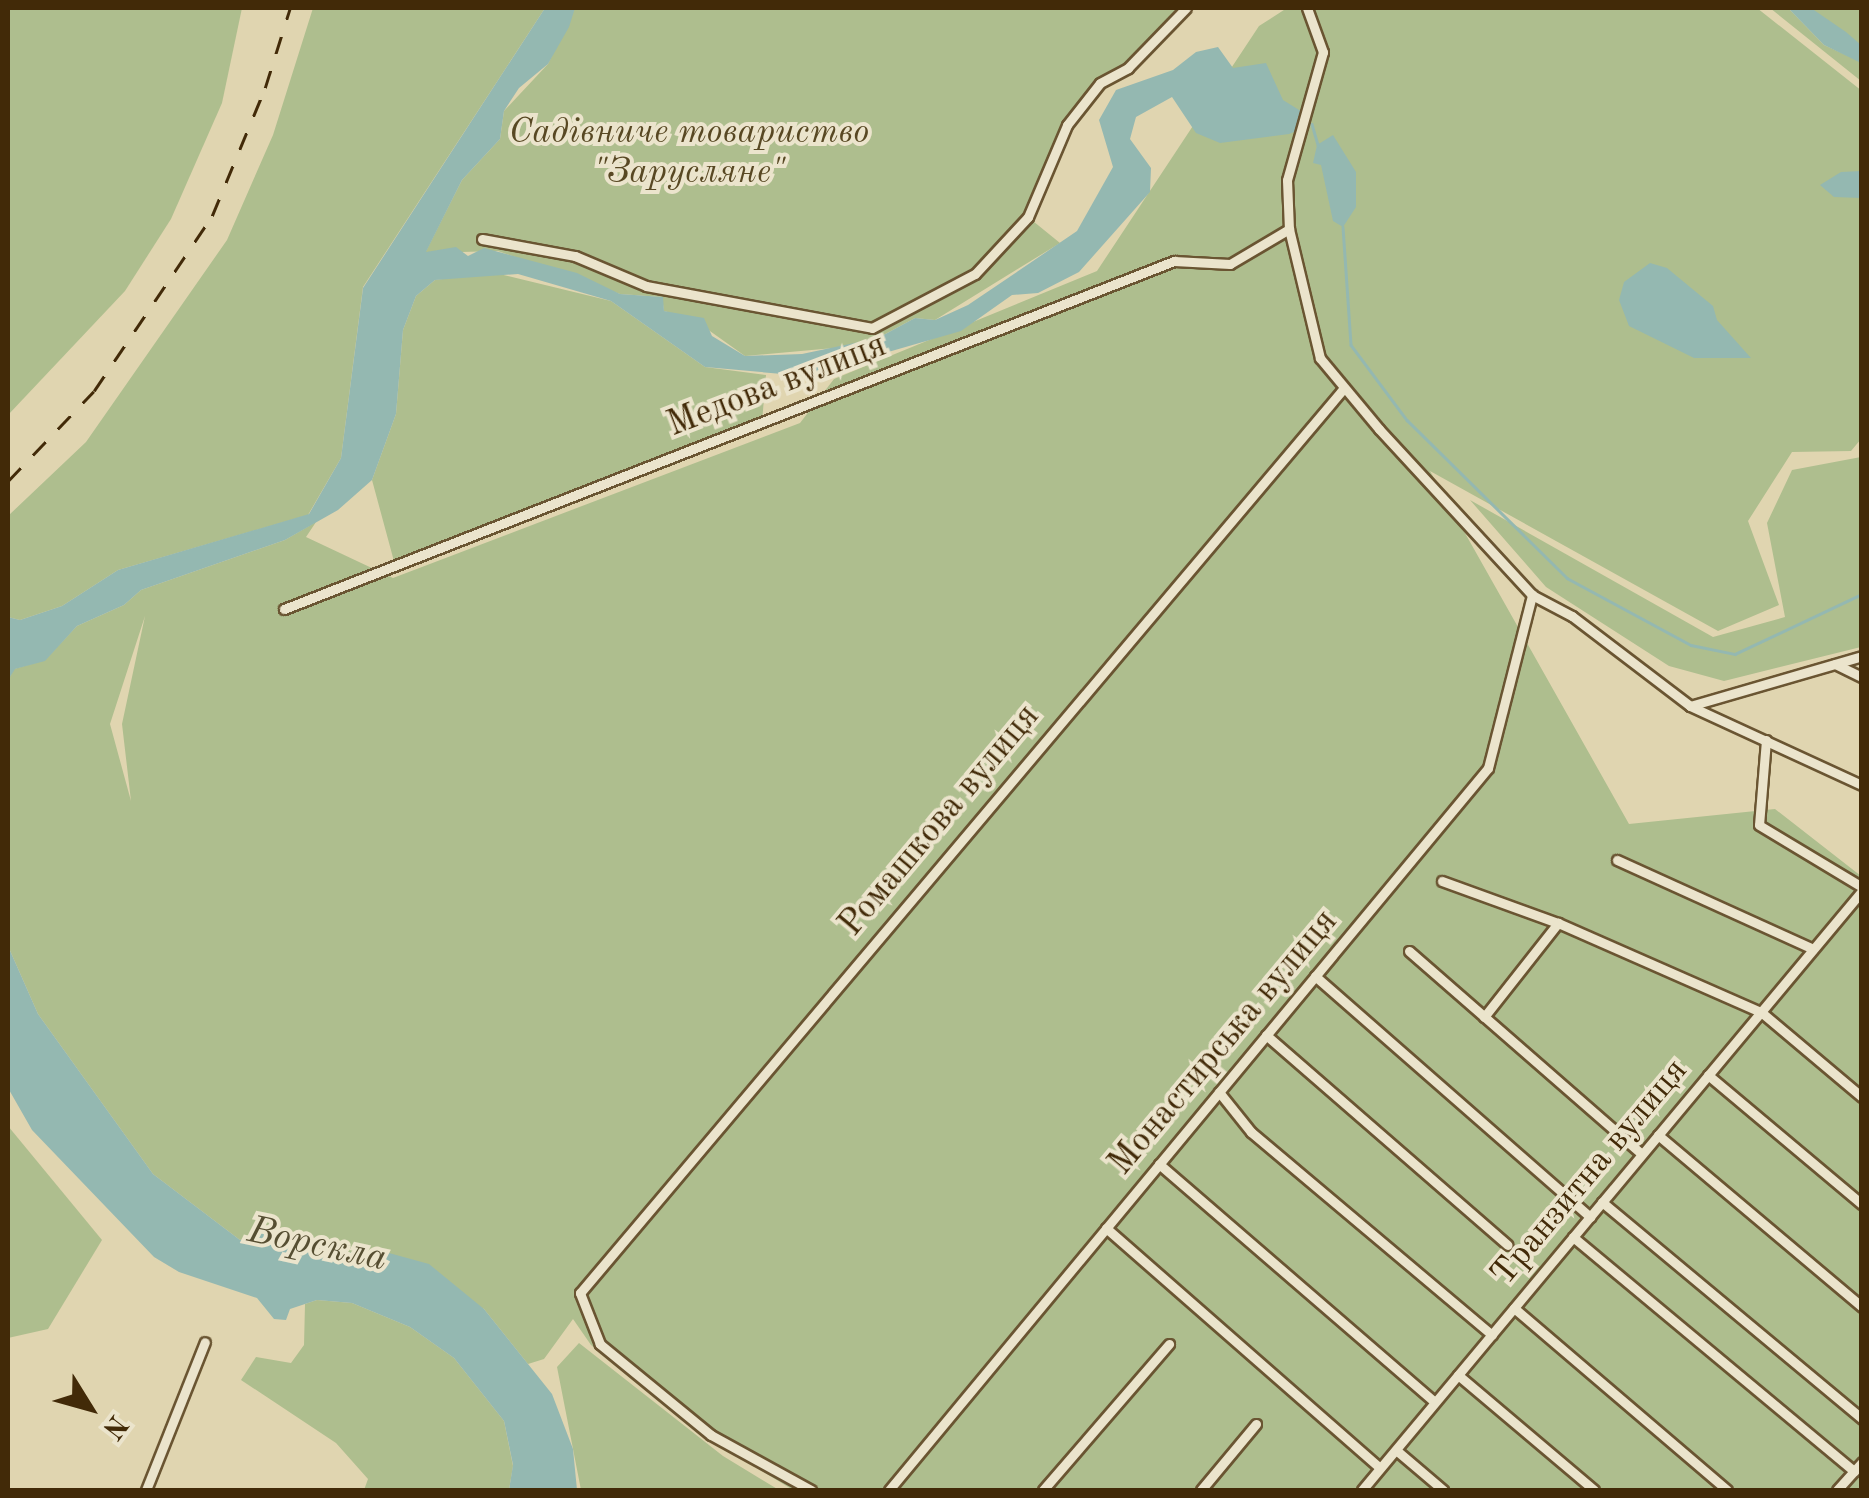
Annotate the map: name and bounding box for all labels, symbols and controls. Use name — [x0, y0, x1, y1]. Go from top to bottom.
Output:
park label: Садівниче товариство "Зарусляне" — [509, 112, 869, 194]
street label: Медова вулиця — [662, 325, 892, 447]
street label: Ромашкова вулиця — [831, 697, 1049, 945]
street label: Монастирська вулиця — [1101, 902, 1347, 1184]
street label: Транзитна вулиця — [1483, 1051, 1697, 1295]
water label: Ворскла — [243, 1209, 391, 1283]
north arrow — [40, 1358, 140, 1458]
text: N — [96, 1409, 132, 1443]

